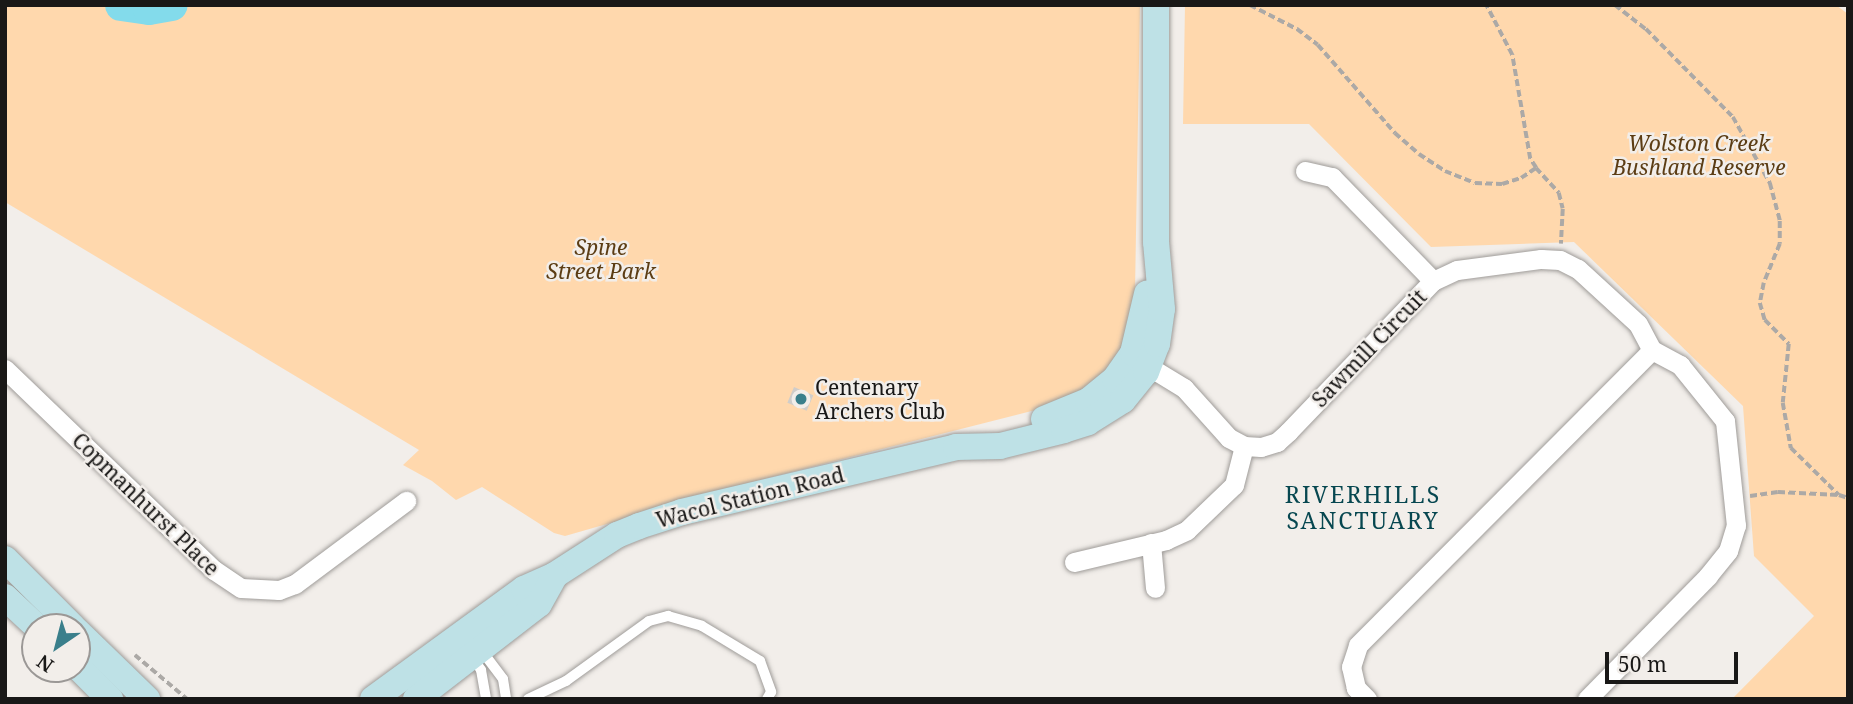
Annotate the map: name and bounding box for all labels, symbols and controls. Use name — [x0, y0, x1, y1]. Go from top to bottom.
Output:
park label: Wolston Creek Bushland Reserve — [1612, 130, 1786, 180]
park label: Spine Street Park — [546, 234, 656, 284]
street label: Sawmill Circuit — [1307, 284, 1431, 412]
place label: Centenary Archers Club — [815, 374, 945, 424]
marker: Centenary Archers Club — [793, 391, 809, 407]
street label: Copmanhurst Place — [67, 427, 225, 581]
street label: Wacol Station Road — [653, 461, 847, 533]
district label: RIVERHILLS SANCTUARY — [1286, 480, 1440, 534]
north arrow — [21, 613, 91, 683]
scale bar — [1608, 638, 1741, 682]
text: N — [32, 649, 59, 679]
text: 50 m — [1618, 650, 1667, 678]

